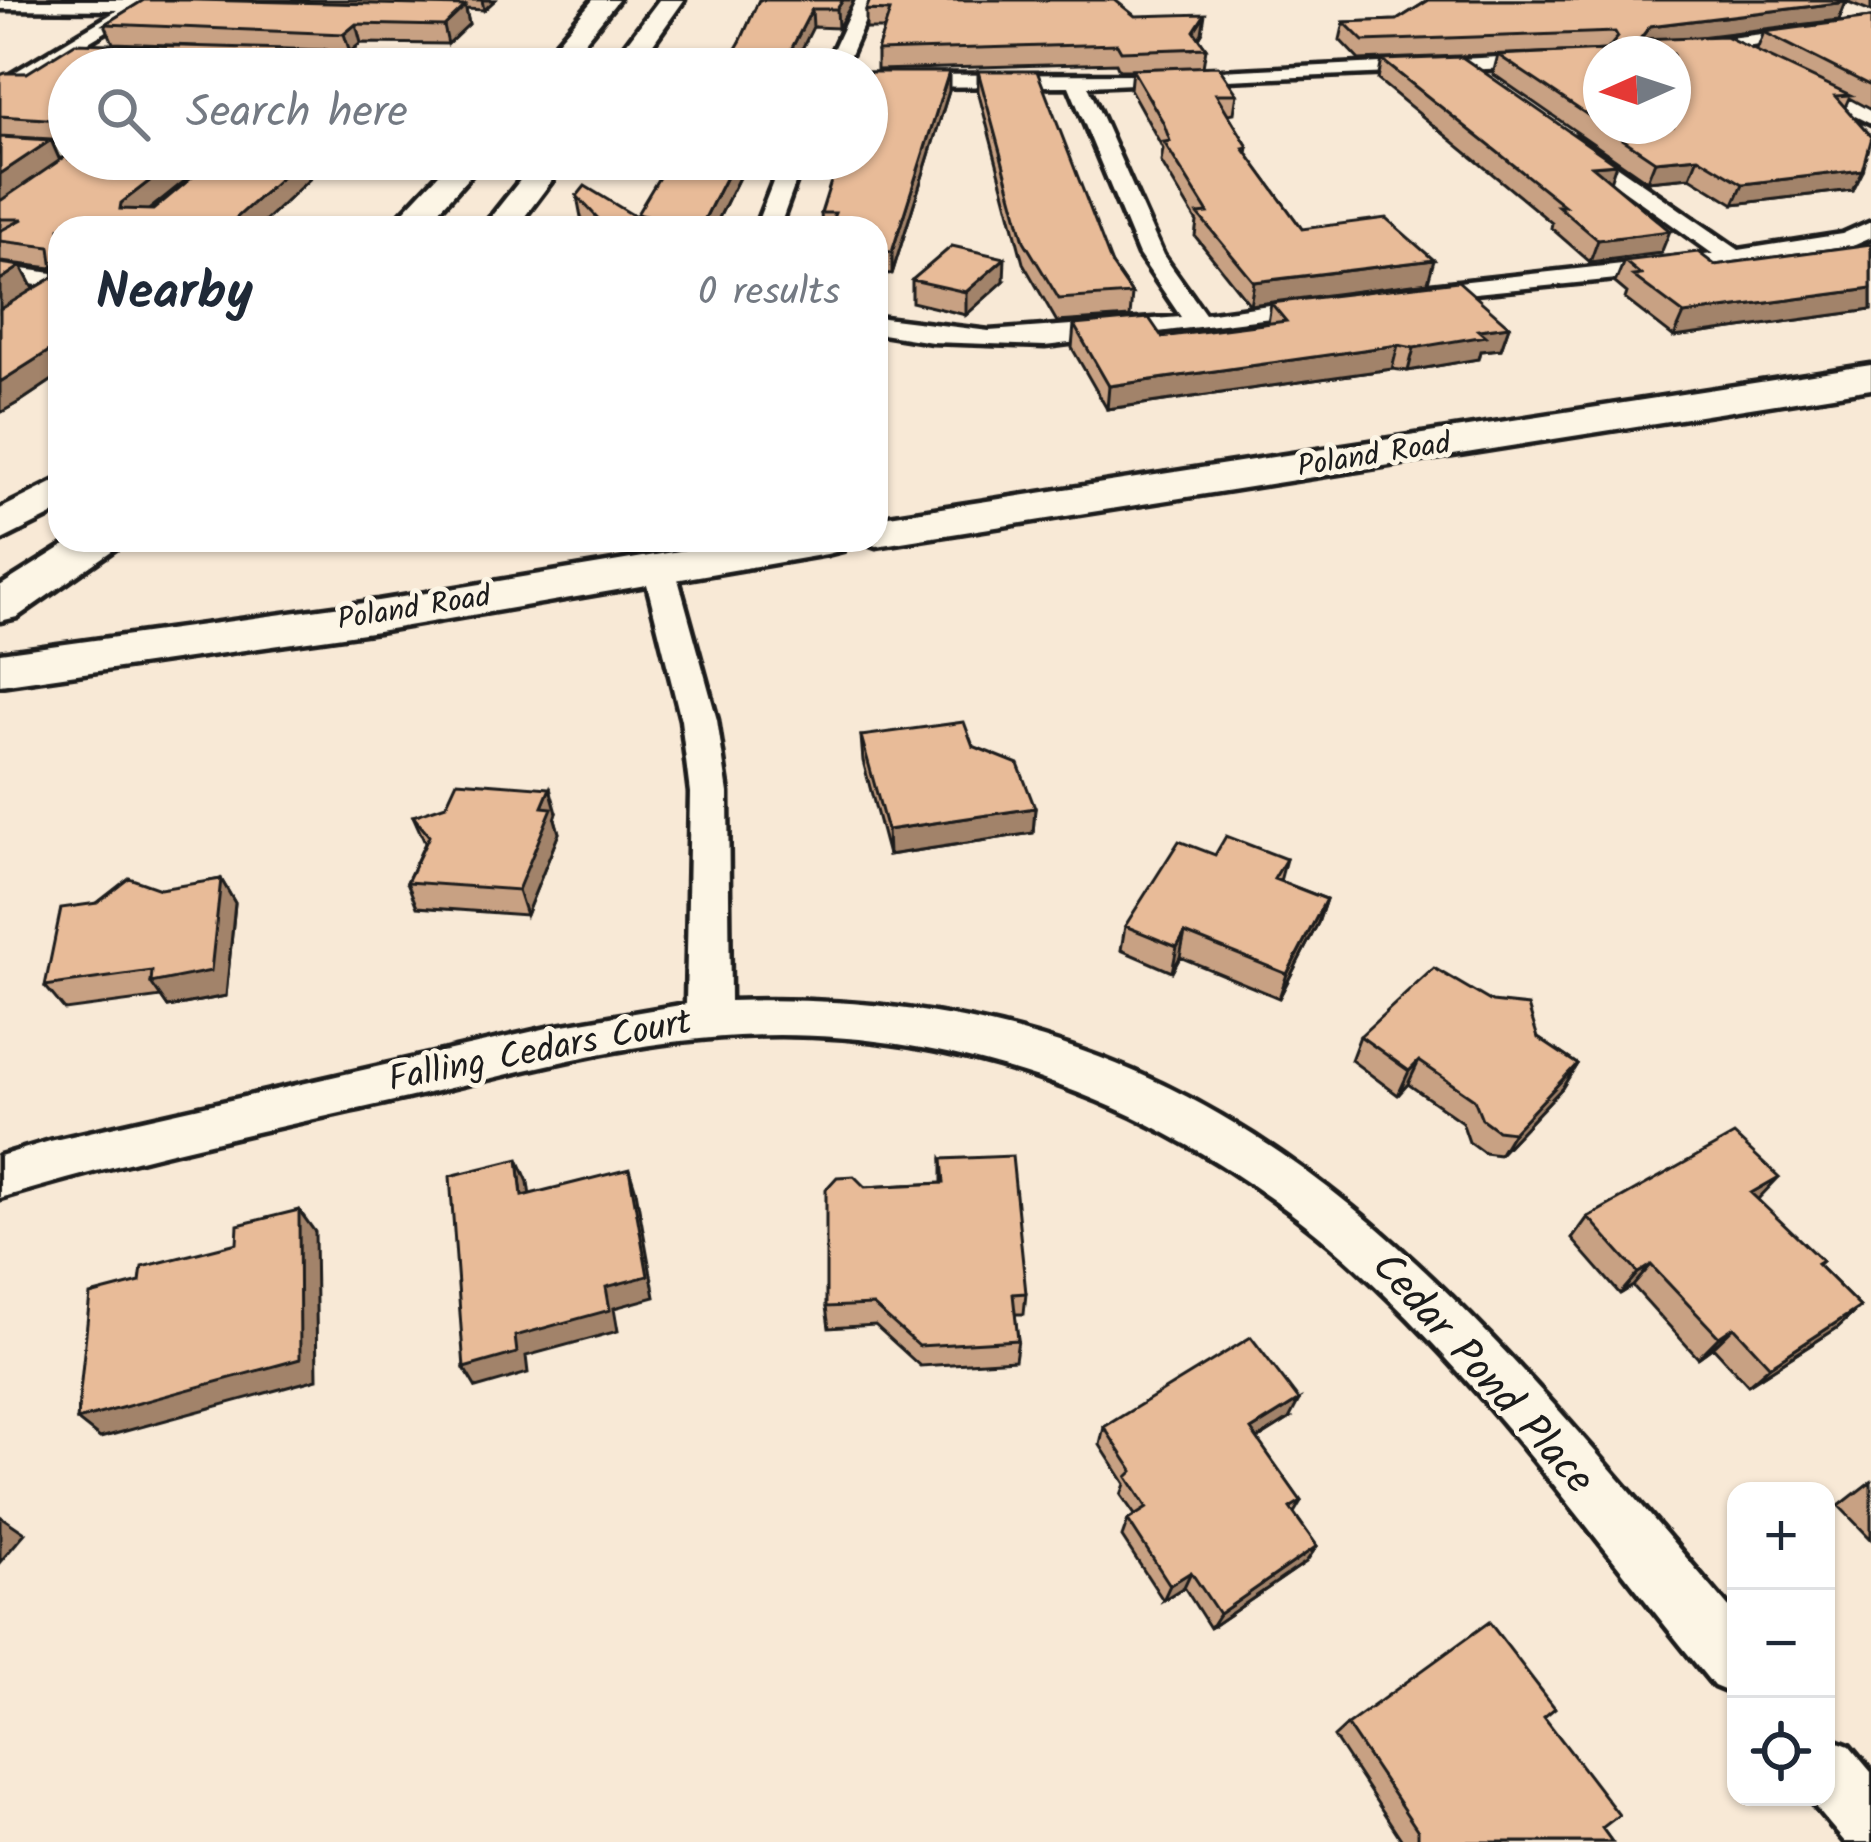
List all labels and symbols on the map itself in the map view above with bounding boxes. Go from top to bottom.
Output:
north arrow [1583,36,1691,144]
street label: Poland Road [1294,420,1455,492]
street label: Poland Road [334,573,495,645]
street label: Falling Cedars Court [383,994,698,1109]
street label: Cedar Pond Place [1354,1237,1610,1511]

